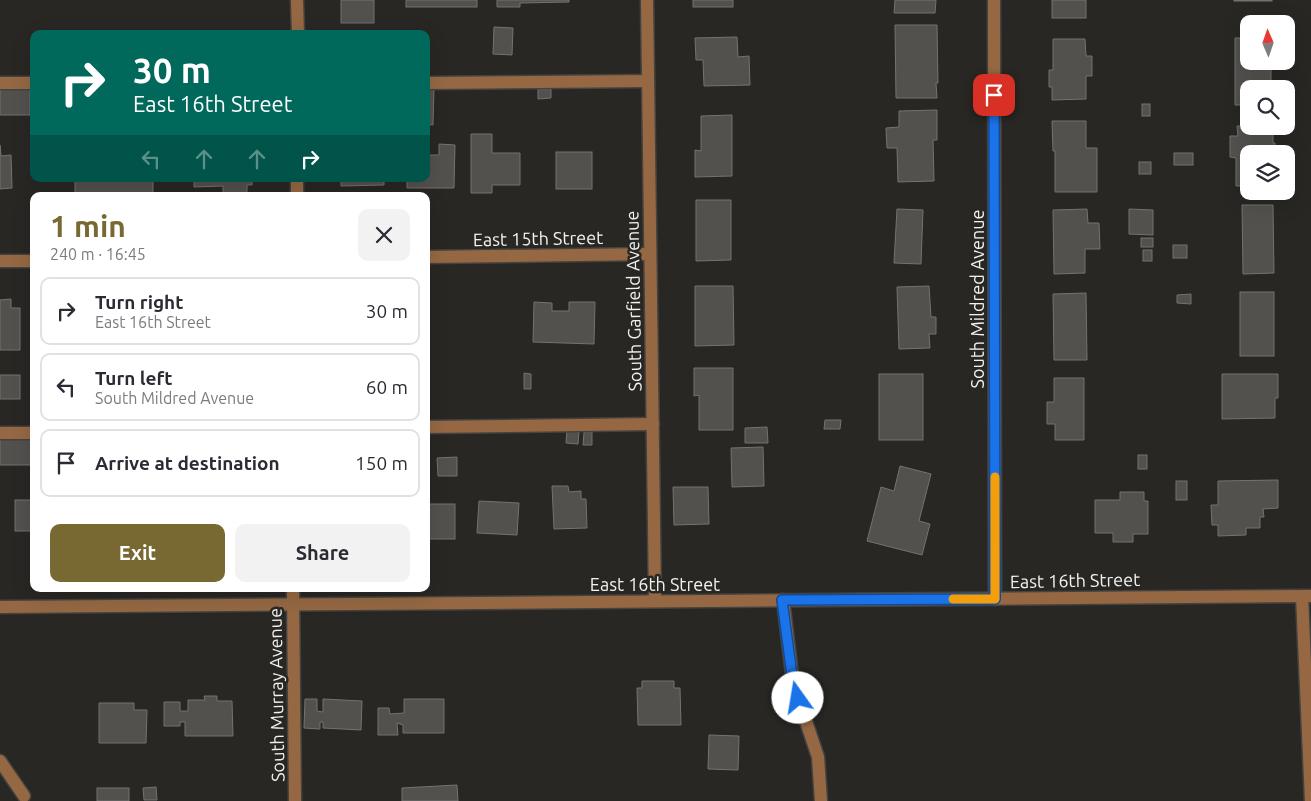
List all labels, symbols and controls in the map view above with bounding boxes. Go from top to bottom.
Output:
north arrow [1240,15,1295,70]
map controls [1240,15,1295,200]
icon: right [50,50,115,115]
text: 30 m [133,50,211,90]
pin [973,74,1015,116]
button: search [1240,80,1295,135]
icon: arrive [980,81,1008,109]
text: East 16th Street [133,91,292,116]
icon: left [137,145,165,173]
icon: ahead [190,145,218,173]
icon: ahead [243,145,271,173]
icon: right [296,145,324,173]
button: layers [1240,145,1295,200]
text: 1 min [50,209,126,243]
button: close [358,209,410,261]
street label: South Mildred Avenue [967,209,987,389]
street label: South Garfield Avenue [621,210,645,392]
street label: East 15th Street [473,227,603,249]
text: 240 m · 16:45 [50,245,146,263]
text: Turn right [95,291,183,313]
icon: right [52,297,80,325]
text: 30 m [366,300,408,322]
text: East 16th Street [95,313,211,331]
text: Turn left [95,367,173,389]
icon: left [52,373,80,401]
text: 60 m [366,376,408,398]
text: South Mildred Avenue [95,389,254,407]
icon: arrive [52,449,80,477]
text: Arrive at destination [95,452,280,474]
text: 150 m [355,452,408,474]
button: Exit [50,524,225,582]
button: Share [235,524,410,582]
street label: East 16th Street [1010,569,1140,591]
street label: East 16th Street [590,574,720,594]
street label: South Murray Avenue [264,608,288,782]
position arrow [771,671,823,723]

